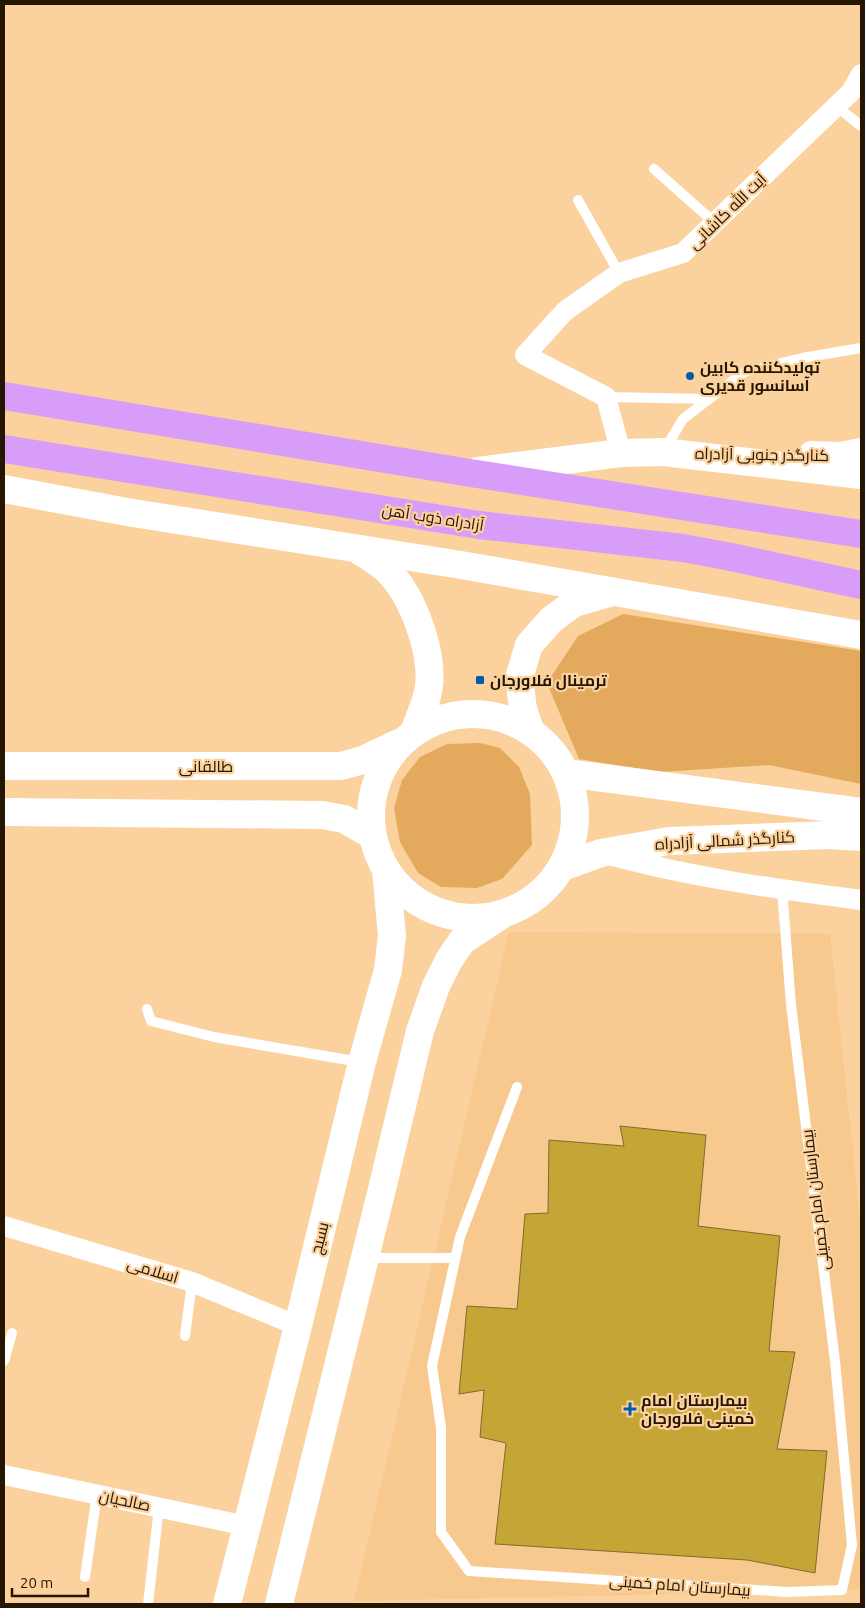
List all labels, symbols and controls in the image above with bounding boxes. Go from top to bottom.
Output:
street label: آیت الله کاشانی [684,168,772,254]
place label: تولیدکننده کابین آسانسور قدیری [700,358,821,395]
marker: تولیدکننده کابین آسانسور قدیری [684,370,696,382]
street label: کنارگذر جنوبی آزادراه [695,444,829,466]
street label: آزادراه ذوب آهن [380,500,486,536]
place label: ترمینال فلاورجان [490,671,608,690]
marker: ترمینال فلاورجان [474,674,486,686]
street label: طالقانی [179,757,233,777]
street label: کنارگذر شمالی آزادراه [655,827,796,855]
street label: بیمارستان امام خمینی [797,1128,836,1272]
street label: بسیج [306,1220,335,1257]
street label: اسلامی [125,1254,181,1288]
place label: بیمارستان امام خمینی فلاورجان [641,1391,754,1428]
marker: بیمارستان امام خمینی فلاورجان [623,1402,637,1416]
street label: صالحیان [97,1486,152,1516]
scale bar [12,1566,89,1598]
street label: بیمارستان امام خمینی [608,1571,751,1602]
text: 20 m [20,1574,53,1591]

